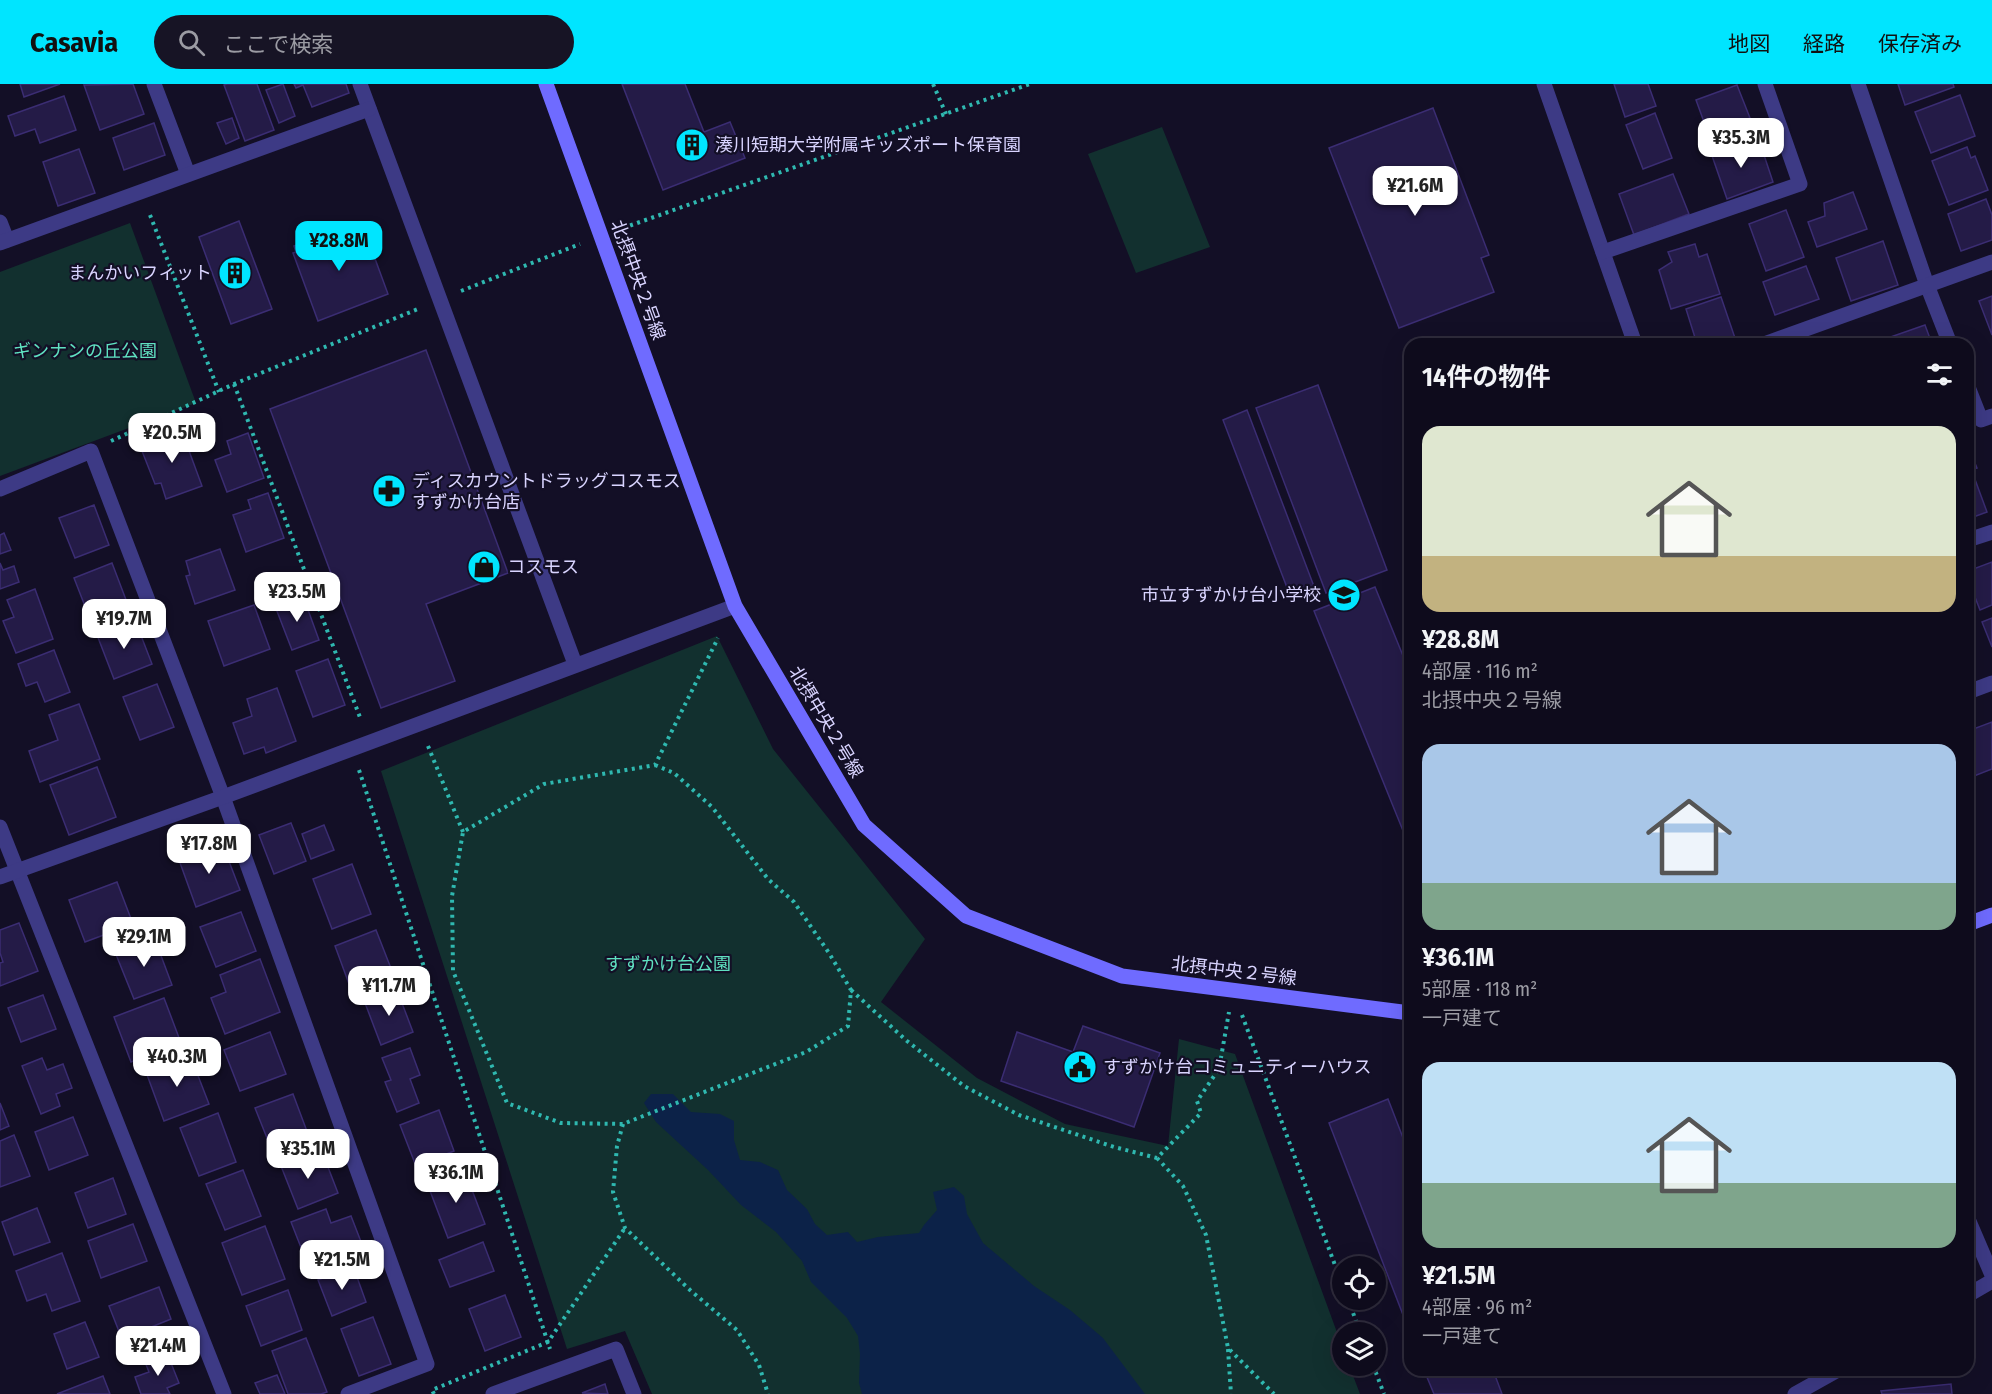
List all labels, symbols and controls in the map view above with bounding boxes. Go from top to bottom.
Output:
search box [154,15,574,69]
text: Casavia [30,26,118,59]
icon: search [175,26,208,59]
text: ここで検索 [223,31,333,58]
text: 地図 [1728,31,1770,57]
text: 経路 [1803,31,1845,57]
text: 保存済み [1878,31,1962,57]
pin: ¥35.3M [1692,118,1790,169]
text: ¥35.3M [1712,125,1770,149]
building icon: 湊川短期大学附属キッズポート保育園 [674,127,710,163]
place label: 湊川短期大学附属キッズポート保育園 [715,134,1021,156]
pin: ¥21.6M [1366,166,1464,217]
text: ¥21.6M [1387,173,1443,197]
street label: 北摂中央２号線 [606,217,670,343]
pin: ¥28.8M [290,221,388,272]
text: ¥28.8M [309,228,369,252]
building icon: まんかいフィット [217,255,253,291]
place label: まんかいフィット [68,262,212,284]
park label: ギンナンの丘公園 [13,340,157,362]
icon: filters [1923,358,1956,391]
text: 14件の物件 [1422,362,1550,393]
pin: ¥20.5M [123,413,221,464]
text: ¥20.5M [142,420,202,444]
icon: home [1635,465,1743,573]
place label: ディスカウントドラッグコスモス すずかけ台店 [412,470,681,513]
pharmacy icon: ディスカウントドラッグコスモス すずかけ台店 [371,473,407,509]
shop icon: コスモス [466,549,502,585]
place label: コスモス [507,556,579,578]
pin: ¥23.5M [248,572,346,623]
school or university icon: 市立すずかけ台小学校 [1326,577,1362,613]
text: ¥23.5M [268,579,326,603]
place label: 市立すずかけ台小学校 [1141,584,1321,606]
pin: ¥19.7M [75,599,173,650]
text: ¥19.7M [96,606,152,630]
text: ¥28.8M [1422,624,1499,655]
text: 4部屋 · 116 m² [1422,659,1538,683]
street label: 北摂中央２号線 [784,662,868,782]
text: 北摂中央２号線 [1422,688,1562,712]
icon: home [1635,783,1743,891]
pin: ¥17.8M [160,824,258,875]
text: ¥17.8M [181,831,237,855]
pin: ¥29.1M [95,917,193,968]
text: ¥29.1M [117,924,171,948]
text: ¥36.1M [1422,942,1494,973]
street label: 北摂中央２号線 [1170,952,1298,990]
park label: すずかけ台公園 [605,953,731,975]
pin: ¥11.7M [340,966,438,1017]
text: ¥11.7M [362,973,416,997]
text: 5部屋 · 118 m² [1422,977,1537,1001]
text: 一戸建て [1422,1006,1502,1030]
pin: ¥40.3M [128,1037,226,1088]
text: ¥40.3M [147,1044,207,1068]
public building icon: すずかけ台コミュニティーハウス [1062,1049,1098,1085]
place label: すずかけ台コミュニティーハウス [1103,1056,1372,1078]
icon: home [1635,1101,1743,1209]
pin: ¥35.1M [259,1129,357,1180]
text: ¥35.1M [281,1136,335,1160]
pin: ¥36.1M [407,1153,505,1204]
text: ¥36.1M [428,1160,484,1184]
pin: ¥21.5M [293,1240,391,1291]
text: ¥21.5M [314,1247,370,1271]
map controls [1332,1256,1386,1376]
button: locate [1332,1256,1386,1310]
text: ¥21.5M [1422,1260,1495,1291]
text: 4部屋 · 96 m² [1422,1295,1532,1319]
button: layers [1332,1322,1386,1376]
text: 一戸建て [1422,1324,1502,1348]
pin: ¥21.4M [109,1326,207,1377]
text: ¥21.4M [130,1333,186,1357]

